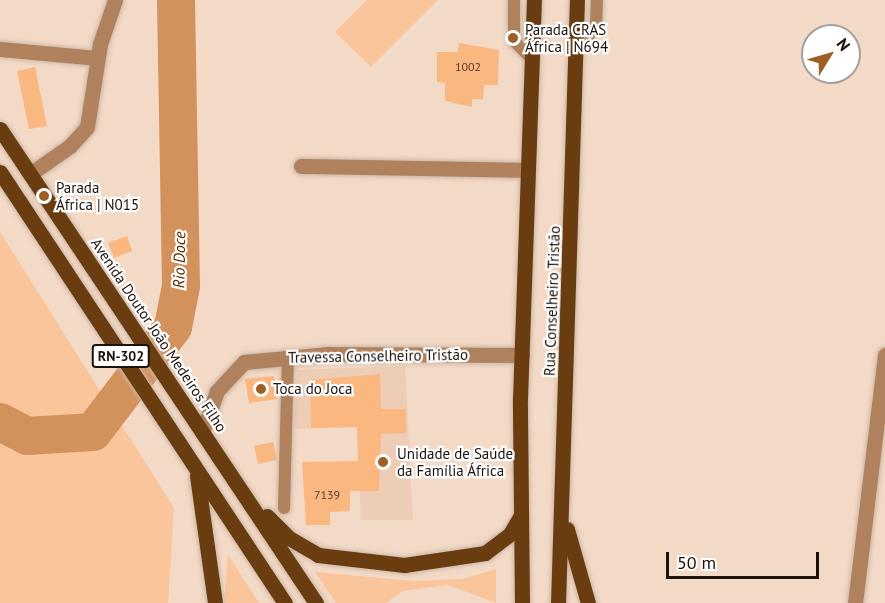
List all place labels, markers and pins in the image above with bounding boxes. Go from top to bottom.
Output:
place label: Parada CRAS África | N694 [525,20,608,55]
marker: Parada CRAS África | N694 [506,31,520,45]
place label: Parada África | N015 [56,178,139,213]
marker: Parada África | N015 [37,189,51,203]
place label: Toca do Joca [273,380,352,398]
marker: Toca do Joca [254,382,268,396]
place label: Unidade de Saúde da Família África [397,444,513,479]
marker: Unidade de Saúde da Família África [374,453,392,471]

